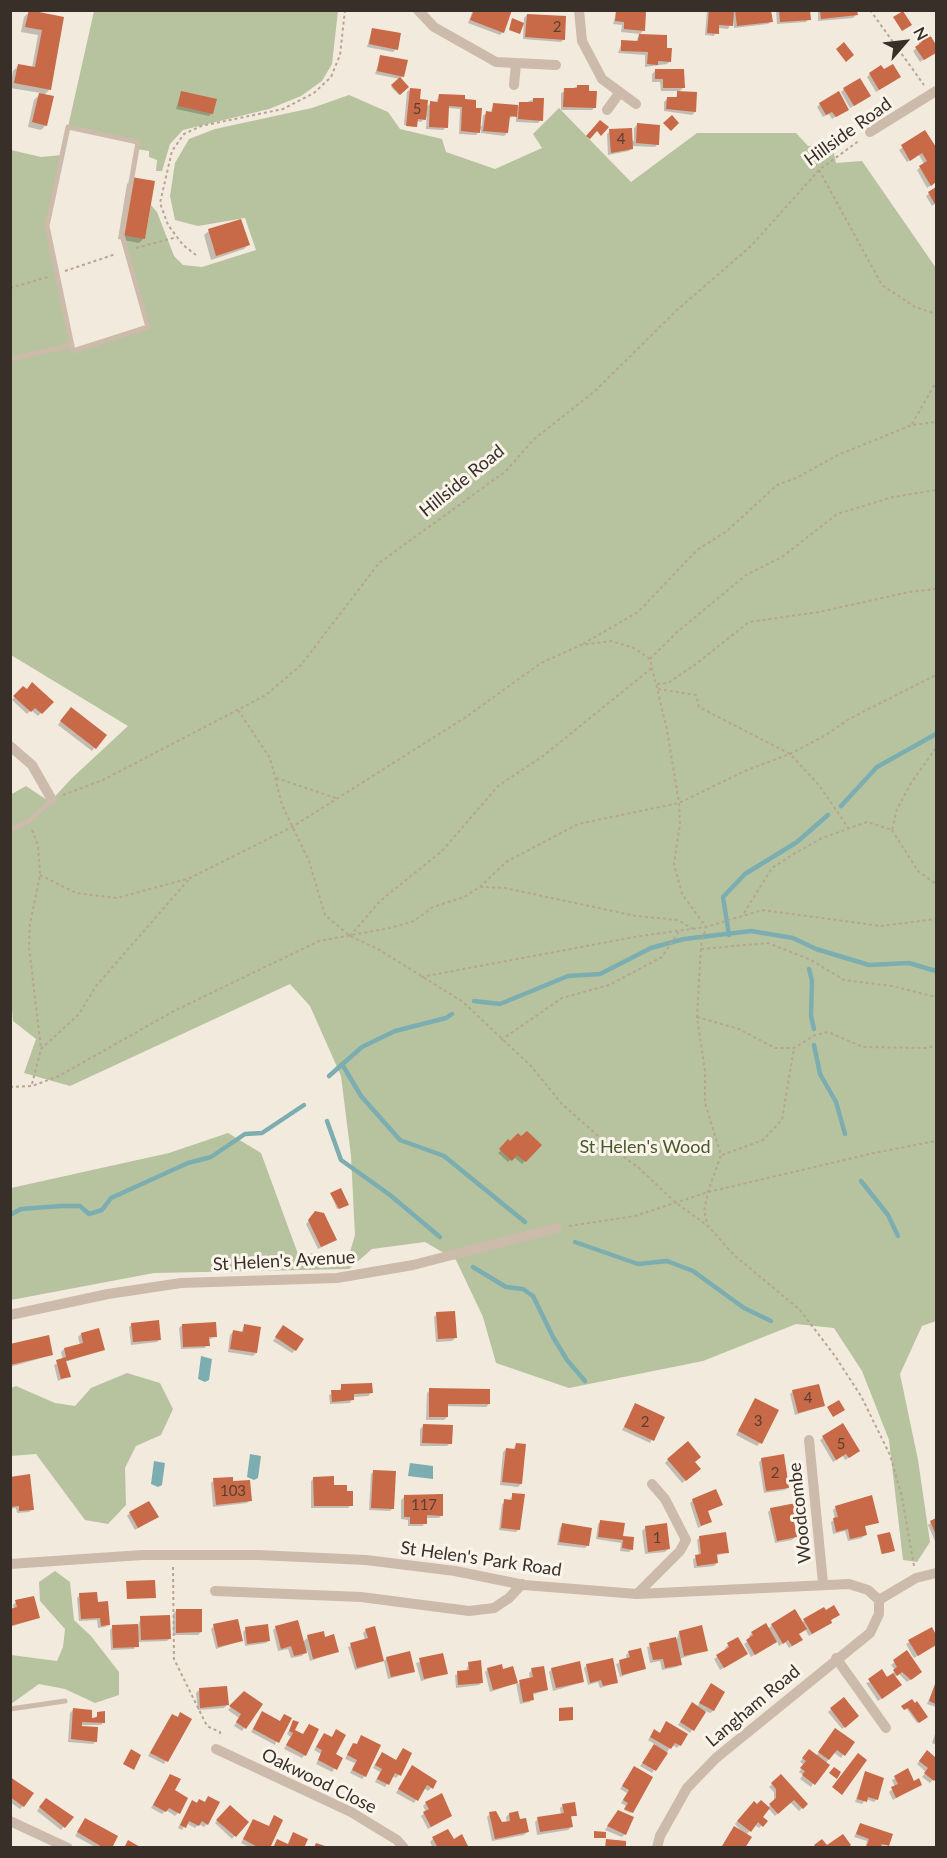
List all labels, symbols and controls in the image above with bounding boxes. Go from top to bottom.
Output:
north arrow [875,12,935,72]
house number: 2 [553,18,561,36]
text: N [910,23,933,43]
street label: Hillside Road [800,93,896,171]
house number: 5 [413,100,421,118]
house number: 4 [617,130,625,148]
street label: Hillside Road [415,440,509,522]
park label: St Helen's Wood [579,1136,711,1158]
street label: St Helen's Avenue [212,1246,356,1276]
house number: 4 [804,1389,812,1407]
house number: 3 [754,1412,762,1430]
house number: 2 [641,1413,649,1431]
house number: 5 [837,1435,845,1453]
street label: Woodcombe [784,1462,816,1564]
house number: 2 [771,1464,779,1482]
house number: 103 [220,1482,246,1500]
house number: 117 [411,1496,437,1514]
house number: 1 [653,1529,661,1547]
street label: St Helen's Park Road [399,1537,563,1581]
street label: Langham Road [702,1660,804,1752]
street label: Oakwood Close [258,1744,380,1818]

